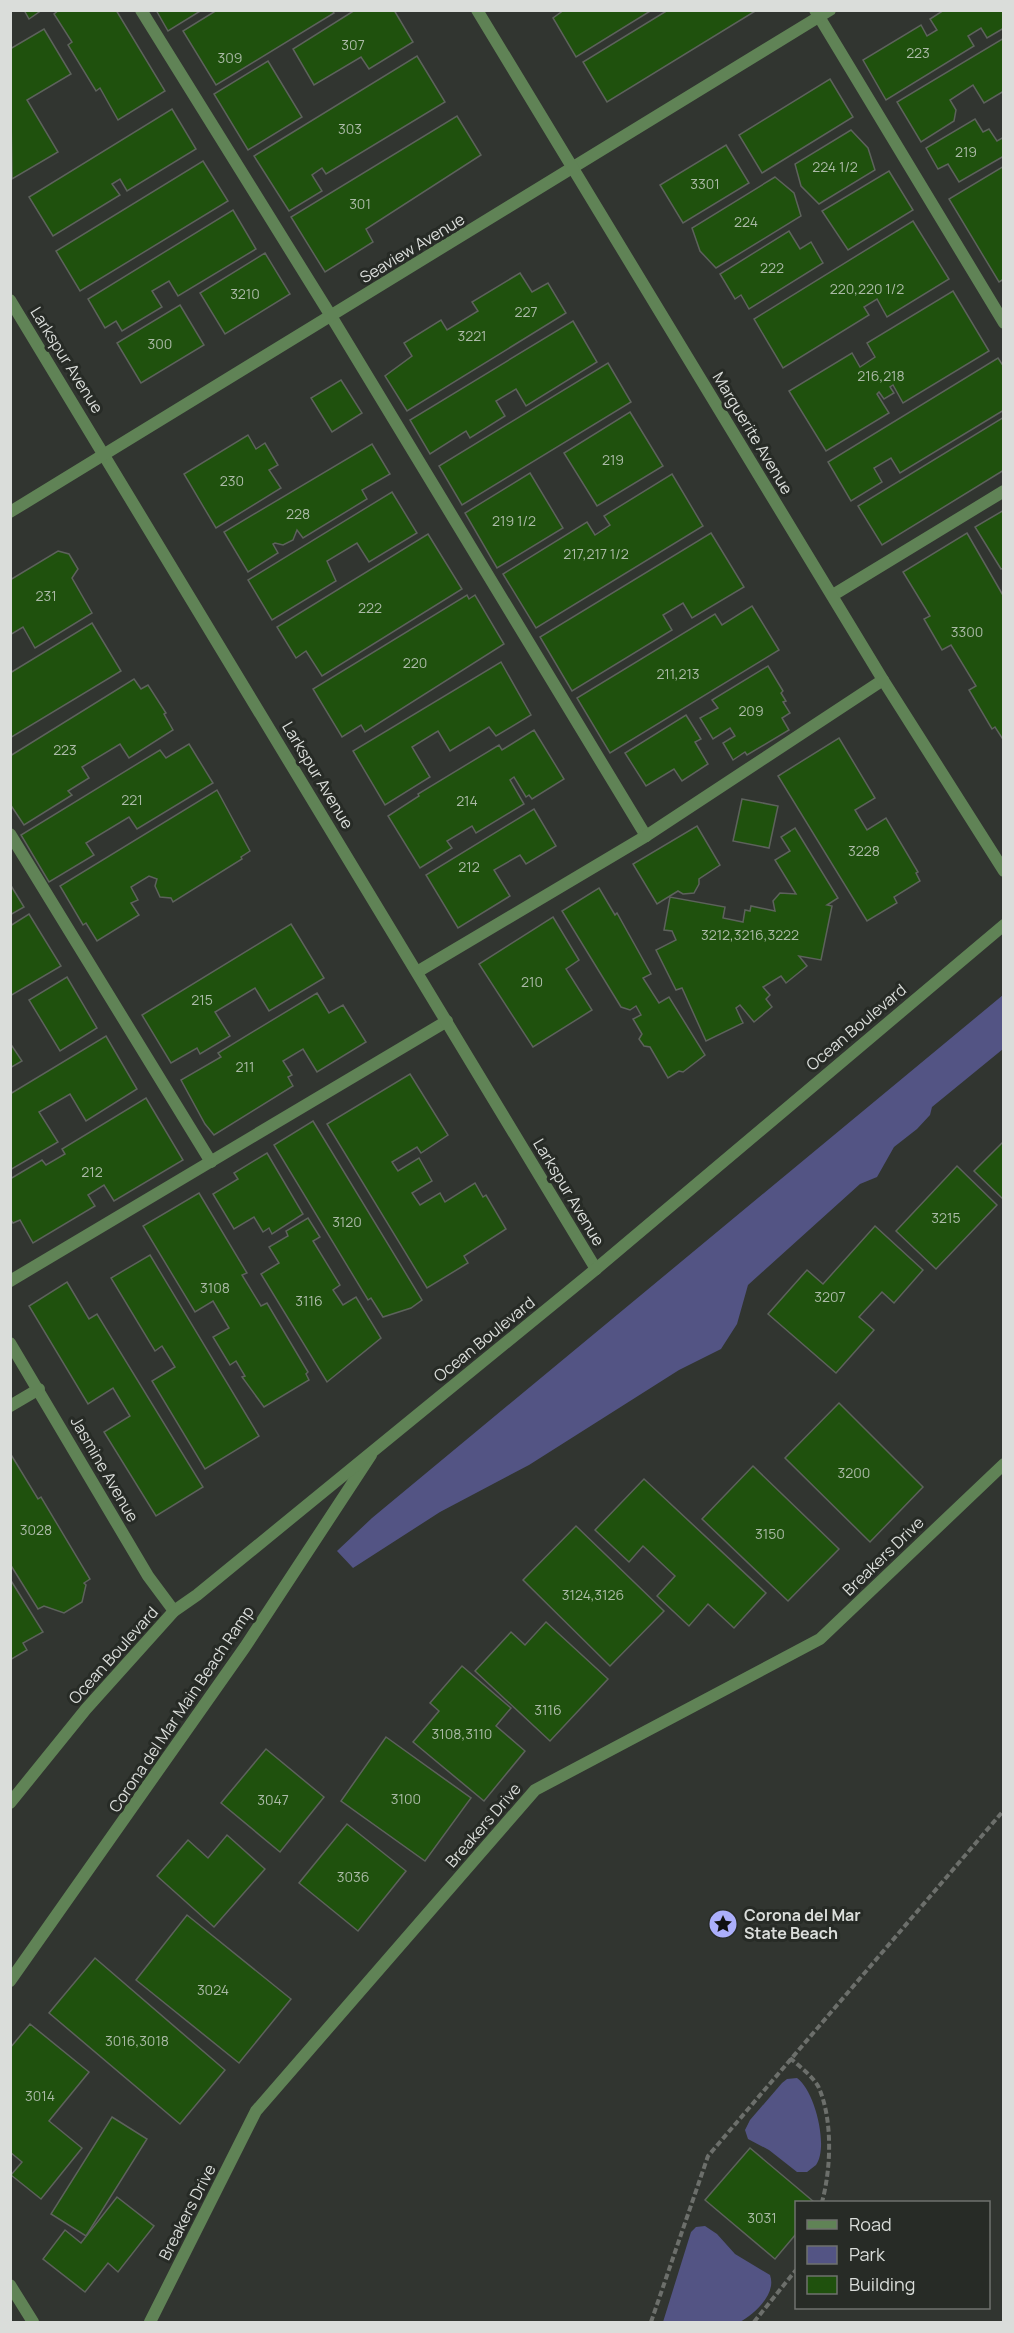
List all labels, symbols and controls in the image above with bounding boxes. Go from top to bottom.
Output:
house number: 307 [341,35,365,54]
house number: 223 [906,43,930,62]
house number: 309 [218,48,242,67]
house number: 303 [338,119,362,138]
house number: 219 [955,142,977,161]
house number: 224 1/2 [812,157,858,176]
house number: 3301 [690,174,720,193]
house number: 301 [349,194,371,213]
street label: Seaview Avenue [355,208,469,288]
house number: 224 [734,212,758,231]
house number: 222 [760,258,784,277]
house number: 220,220 1/2 [830,279,904,298]
house number: 3210 [230,284,260,303]
house number: 227 [515,302,538,321]
street label: Larkspur Avenue [25,303,109,417]
house number: 3221 [457,326,487,345]
house number: 300 [148,334,172,353]
house number: 216,218 [857,366,905,385]
street label: Marguerite Avenue [708,368,798,498]
house number: 219 [602,450,624,469]
house number: 230 [220,471,244,490]
house number: 228 [286,504,310,523]
house number: 219 1/2 [492,511,536,530]
house number: 217,217 1/2 [563,544,629,563]
house number: 231 [35,586,57,605]
house number: 222 [358,598,382,617]
house number: 3300 [951,622,983,641]
house number: 220 [403,653,427,672]
house number: 211,213 [656,664,700,683]
house number: 209 [738,701,764,720]
street label: Larkspur Avenue [277,717,359,833]
house number: 223 [53,740,77,759]
house number: 221 [121,790,143,809]
house number: 214 [456,791,478,810]
house number: 3228 [848,841,880,860]
house number: 212 [458,857,480,876]
house number: 3212,3216,3222 [701,925,799,944]
house number: 210 [521,972,543,991]
street label: Ocean Boulevard [801,979,911,1075]
house number: 215 [191,990,213,1009]
house number: 211 [236,1057,254,1076]
street label: Larkspur Avenue [528,1134,610,1250]
house number: 212 [81,1162,103,1181]
house number: 3215 [931,1208,961,1227]
house number: 3120 [332,1212,362,1231]
house number: 3108 [200,1278,230,1297]
house number: 3207 [814,1287,846,1306]
house number: 3116 [295,1291,323,1310]
street label: Ocean Boulevard [429,1291,539,1387]
street label: Jasmine Avenue [66,1412,144,1526]
house number: 3200 [838,1463,870,1482]
street label: Breakers Drive [838,1512,928,1600]
house number: 3028 [20,1520,52,1539]
house number: 3150 [755,1524,785,1543]
house number: 3124,3126 [562,1585,624,1604]
street label: Corona del Mar Main Beach Ramp [103,1601,259,1817]
street label: Ocean Boulevard [63,1602,163,1708]
house number: 3116 [534,1700,562,1719]
house number: 3108,3110 [432,1724,492,1743]
street label: Breakers Drive [440,1778,526,1872]
house number: 3100 [391,1789,421,1808]
house number: 3047 [257,1790,289,1809]
house number: 3036 [337,1867,369,1886]
place label: Corona del Mar State Beach [744,1904,861,1944]
place icon: Corona del Mar State Beach [707,1908,739,1940]
house number: 3024 [197,1980,229,1999]
house number: 3016,3018 [105,2031,169,2050]
house number: 3014 [25,2086,55,2105]
street label: Breakers Drive [153,2160,221,2264]
legend [795,2201,990,2309]
house number: 3031 [747,2208,777,2227]
text: Road [849,2212,892,2236]
text: Park [849,2242,886,2266]
text: Building [849,2272,915,2296]

